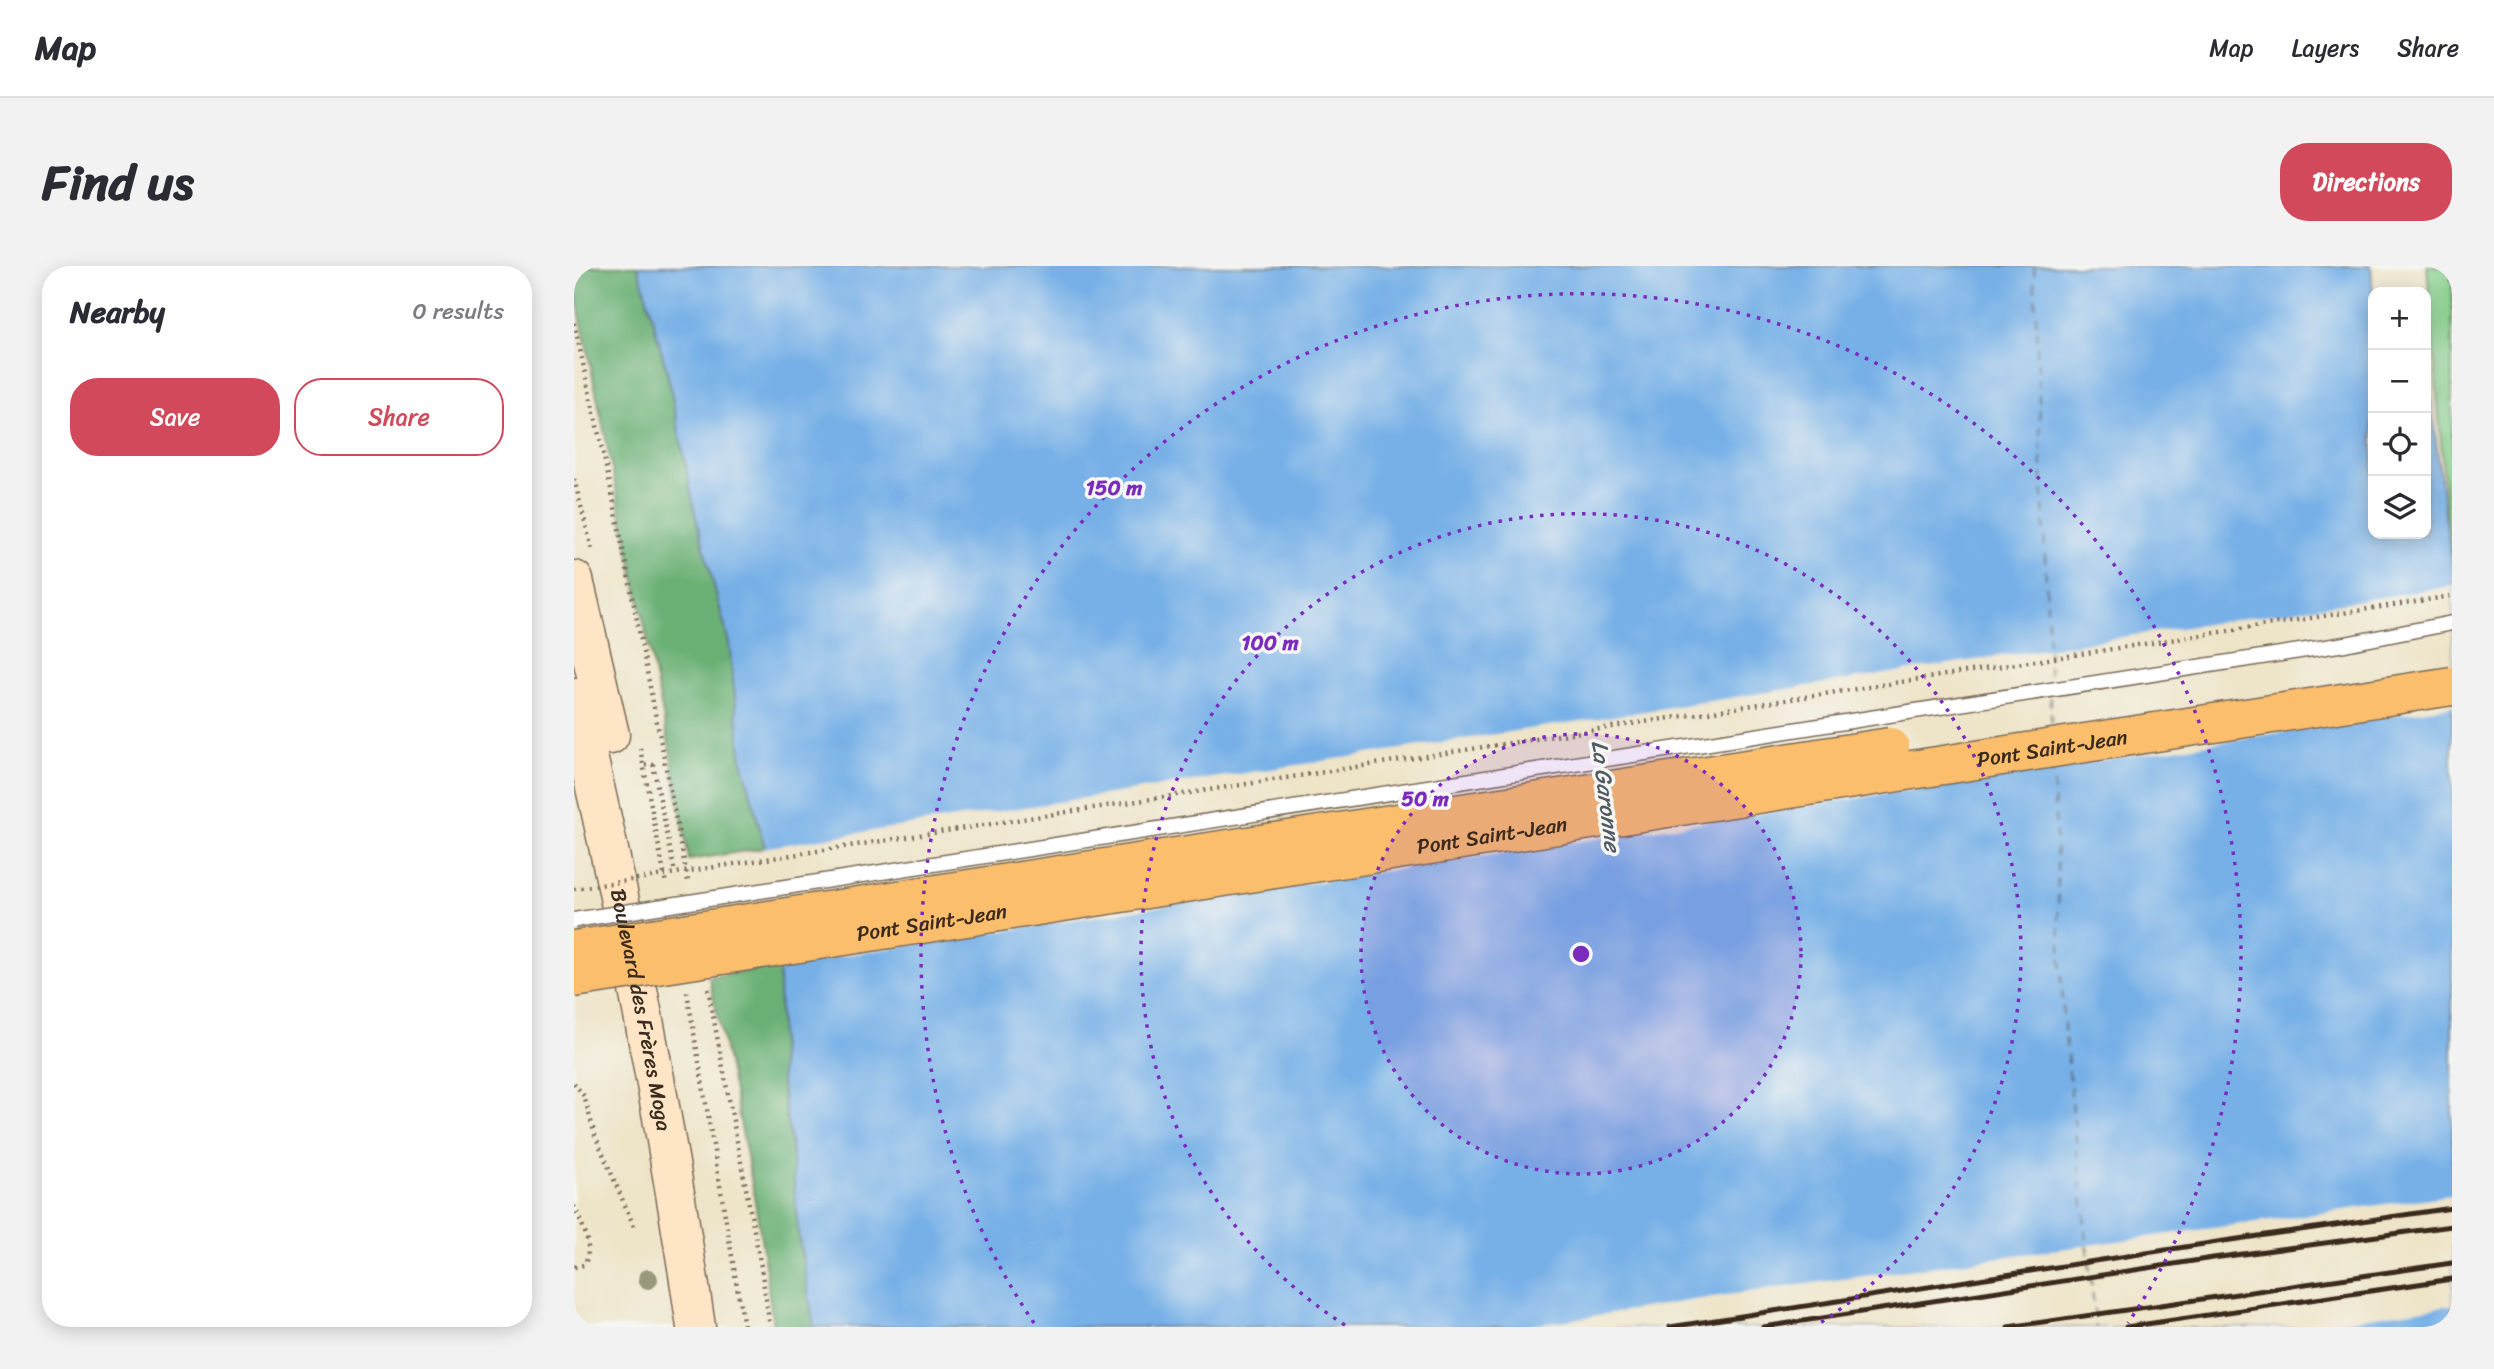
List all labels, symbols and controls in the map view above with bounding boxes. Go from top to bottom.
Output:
text: Map [35,19,96,77]
text: Map [2209,27,2254,69]
text: Layers [2292,27,2359,69]
text: Share [2397,27,2459,69]
text: Find us [42,139,194,226]
button: Directions [2280,143,2452,221]
text: Nearby [70,285,165,339]
map controls [2368,287,2431,539]
button: + [2368,287,2431,350]
text: 0 results [412,291,504,332]
button: − [2368,350,2431,413]
button: Save [70,378,280,456]
button: Share [294,378,504,456]
button: locate [2368,413,2431,476]
text: 150 m [1086,469,1143,507]
button: layers [2368,476,2431,539]
text: 100 m [1241,624,1299,662]
street label: Pont Saint-Jean [1974,718,2130,779]
water label: La Garonne [1579,738,1633,856]
text: 50 m [1401,780,1450,818]
street label: Pont Saint-Jean [1414,805,1570,866]
street label: Boulevard des Frères Moga [599,885,683,1134]
street label: Pont Saint-Jean [854,892,1010,953]
centre of rings [1569,942,1593,966]

